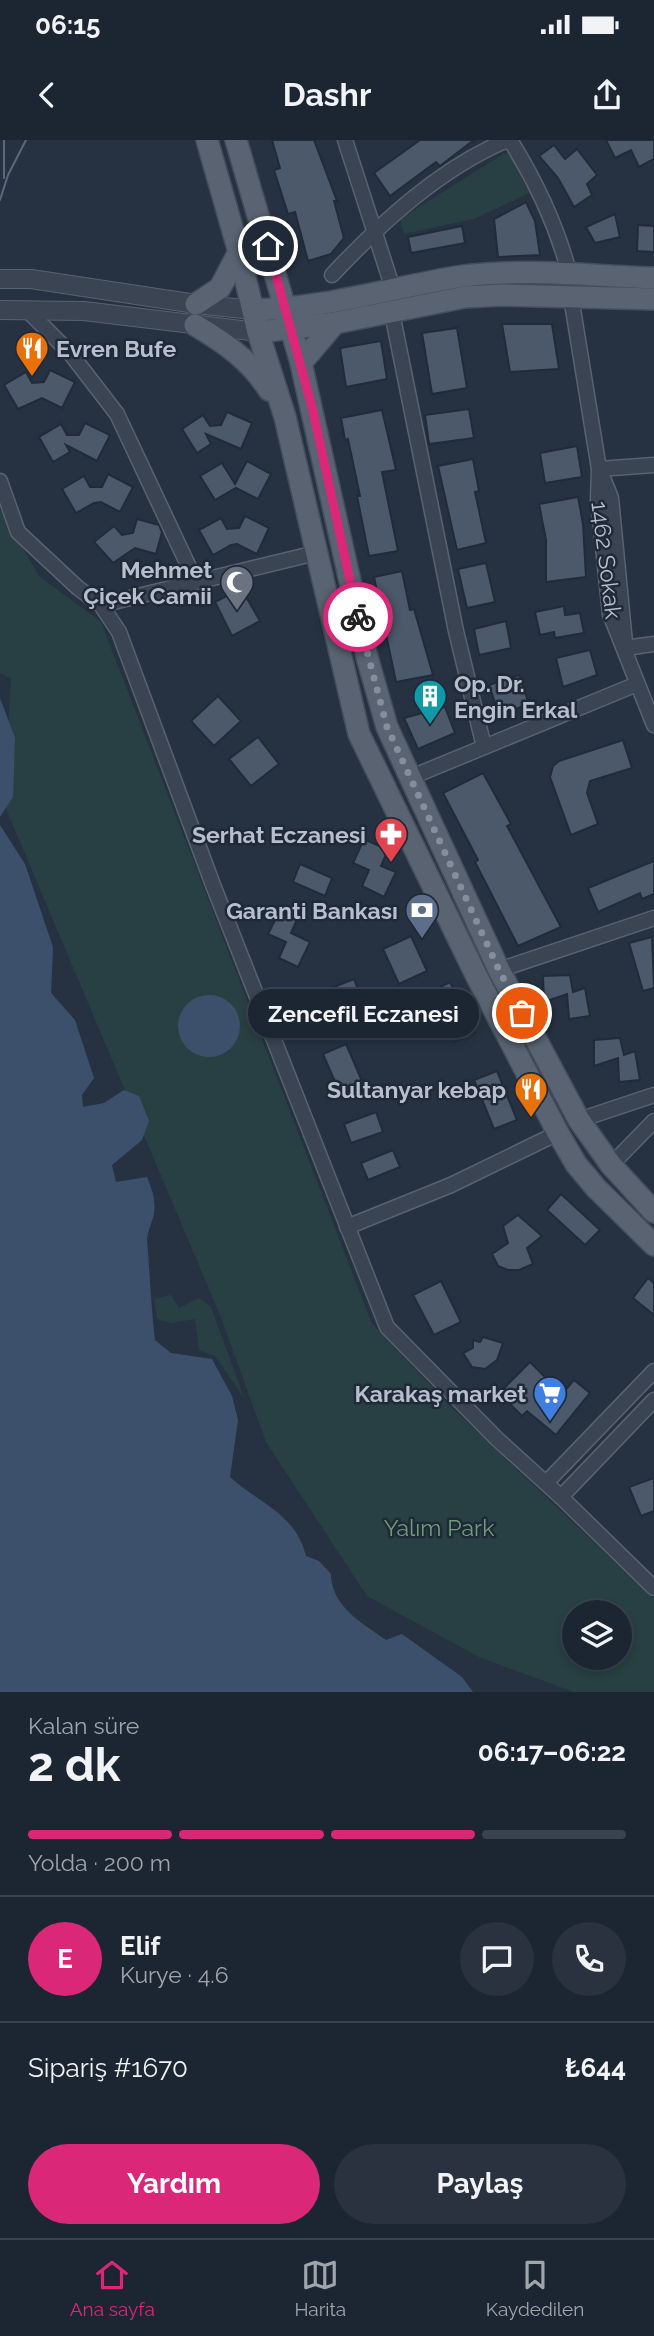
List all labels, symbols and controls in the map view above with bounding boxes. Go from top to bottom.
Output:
text: 06:15 [35,10,100,40]
icon: back [28,76,66,114]
text: Dashr [283,76,371,113]
icon: share [588,76,626,114]
pin [238,216,298,276]
icon: home [249,227,287,265]
restaurant icon: Evren Bufe [13,329,51,378]
place label: Evren Bufe [56,335,176,362]
street label: 1462 Sokak [586,499,628,621]
place label: Mehmet Çiçek Camii [83,556,212,609]
mosque icon: Mehmet Çiçek Camii [218,563,256,612]
courier [323,582,393,652]
icon: bike [339,598,377,636]
place label: Op. Dr. Engin Erkal [454,670,578,723]
building icon: Op. Dr. Engin Erkal [411,677,449,726]
pharmacy icon: Serhat Eczanesi [372,815,410,864]
place label: Serhat Eczanesi [192,821,366,848]
bank icon: Garanti Bankası [403,891,441,940]
place label: Garanti Bankası [226,897,398,924]
pin [492,983,552,1043]
callout: Zencefil Eczanesi [249,988,480,1038]
icon: bag [503,994,541,1032]
text: Zencefil Eczanesi [268,1000,459,1027]
restaurant icon: Sultanyar kebap [512,1070,550,1119]
place label: Sultanyar kebap [327,1076,506,1103]
supermarket icon: Karakaş market [531,1374,569,1423]
place label: Karakaş market [354,1380,526,1407]
park label: Yalım Park [384,1514,494,1541]
map controls [562,1600,632,1670]
button: layers [562,1600,632,1670]
text: Kalan süre [28,1712,139,1739]
text: 06:17–06:22 [478,1737,626,1767]
text: 2 dk [28,1738,120,1792]
text: Yolda · 200 m [28,1849,171,1876]
button: chat [460,1922,534,1996]
button: phone [552,1922,626,1996]
text: Elif [120,1931,160,1961]
text: E [57,1944,73,1974]
text: Kurye · 4.6 [120,1961,229,1988]
text: Sipariş #1670 [28,2053,188,2083]
text: ₺644 [565,2053,626,2083]
button: Yardım [28,2144,320,2224]
button: Paylaş [334,2144,626,2224]
tab: Ana sayfa [70,2256,155,2320]
tab: Harita [294,2256,346,2320]
tab: Kaydedilen [486,2256,584,2320]

